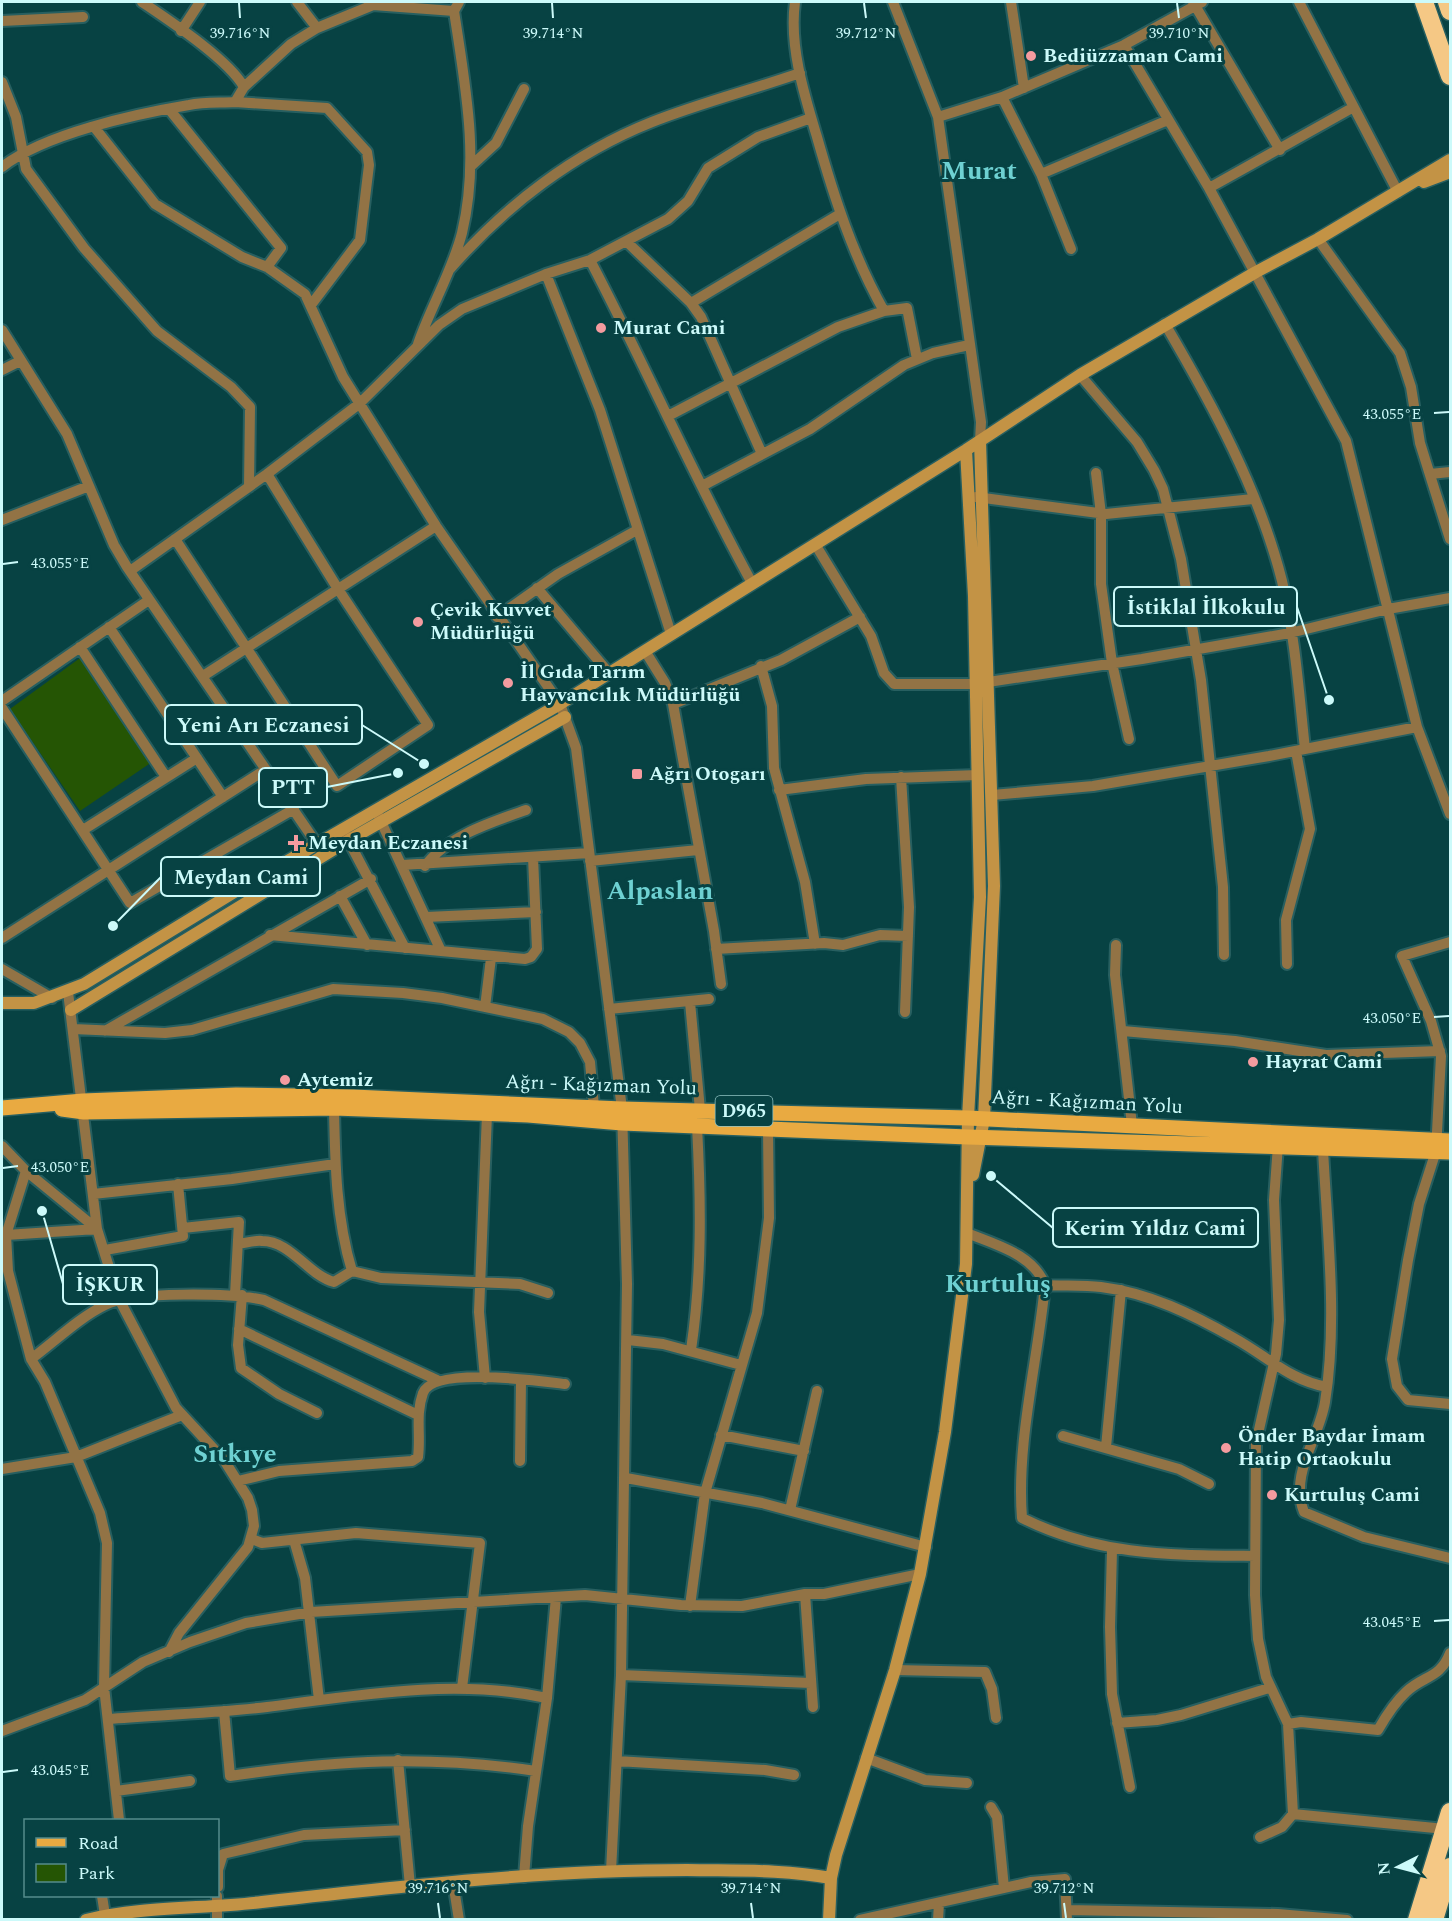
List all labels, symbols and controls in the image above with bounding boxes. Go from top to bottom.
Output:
text: 39.716°N [210,22,270,45]
text: 39.714°N [523,22,583,45]
text: 39.712°N [836,22,896,45]
text: 39.710°N [1149,22,1209,45]
place label: Bediüzzaman Cami [1043,41,1223,71]
marker: Bediüzzaman Cami [1024,49,1038,63]
district label: Murat [941,151,1017,191]
place label: Murat Cami [613,313,725,343]
marker: Murat Cami [594,321,608,335]
text: 43.055°E [1363,403,1421,426]
text: 43.055°E [31,552,89,575]
callout: İstiklal İlkokulu [1114,587,1297,626]
text: İstiklal İlkokulu [1127,592,1286,624]
place label: Çevik Kuvvet Müdürlüğü [430,595,552,648]
marker: Çevik Kuvvet Müdürlüğü [411,615,425,629]
place label: İl Gıda Tarım Hayvancılık Müdürlüğü [520,657,741,710]
marker: İl Gıda Tarım Hayvancılık Müdürlüğü [501,676,515,690]
callout: Yeni Arı Eczanesi [165,705,362,744]
text: Yeni Arı Eczanesi [177,710,349,742]
place label: Ağrı Otogarı [649,759,766,789]
marker: Ağrı Otogarı [630,767,644,781]
callout: PTT [259,768,327,807]
text: PTT [271,772,315,804]
place label: Meydan Eczanesi [308,828,468,858]
marker: Meydan Eczanesi [289,836,303,850]
callout: Meydan Cami [161,857,320,896]
text: Meydan Cami [174,862,308,894]
district label: Alpaslan [607,871,713,911]
text: 43.050°E [1363,1007,1421,1030]
place label: Hayrat Cami [1265,1047,1383,1077]
marker: Hayrat Cami [1246,1055,1260,1069]
place label: Aytemiz [297,1065,374,1095]
street label: Ağrı - Kağızman Yolu [505,1067,697,1103]
marker: Aytemiz [278,1073,292,1087]
street label: Ağrı - Kağızman Yolu [990,1082,1184,1122]
road number: D965 [716,1096,772,1126]
text: 43.050°E [31,1156,89,1179]
callout: Kerim Yıldız Cami [1053,1208,1258,1247]
text: Kerim Yıldız Cami [1064,1213,1246,1245]
district label: Kurtuluş [945,1264,1051,1304]
callout: İŞKUR [63,1265,157,1304]
text: İŞKUR [75,1269,145,1301]
place label: Önder Baydar İmam Hatip Ortaokulu [1238,1421,1426,1474]
district label: Sıtkıye [193,1434,277,1474]
marker: Önder Baydar İmam Hatip Ortaokulu [1219,1441,1233,1455]
place label: Kurtuluş Cami [1284,1480,1420,1510]
marker: Kurtuluş Cami [1265,1488,1279,1502]
text: 43.045°E [1363,1611,1421,1634]
text: 43.045°E [31,1759,89,1782]
legend [24,1819,219,1897]
text: Road [78,1830,119,1857]
north arrow [1368,1837,1428,1897]
text: Park [78,1860,115,1887]
text: N [1371,1861,1397,1876]
text: 39.716°N [408,1877,468,1900]
text: 39.714°N [721,1877,781,1900]
text: 39.712°N [1034,1877,1094,1900]

